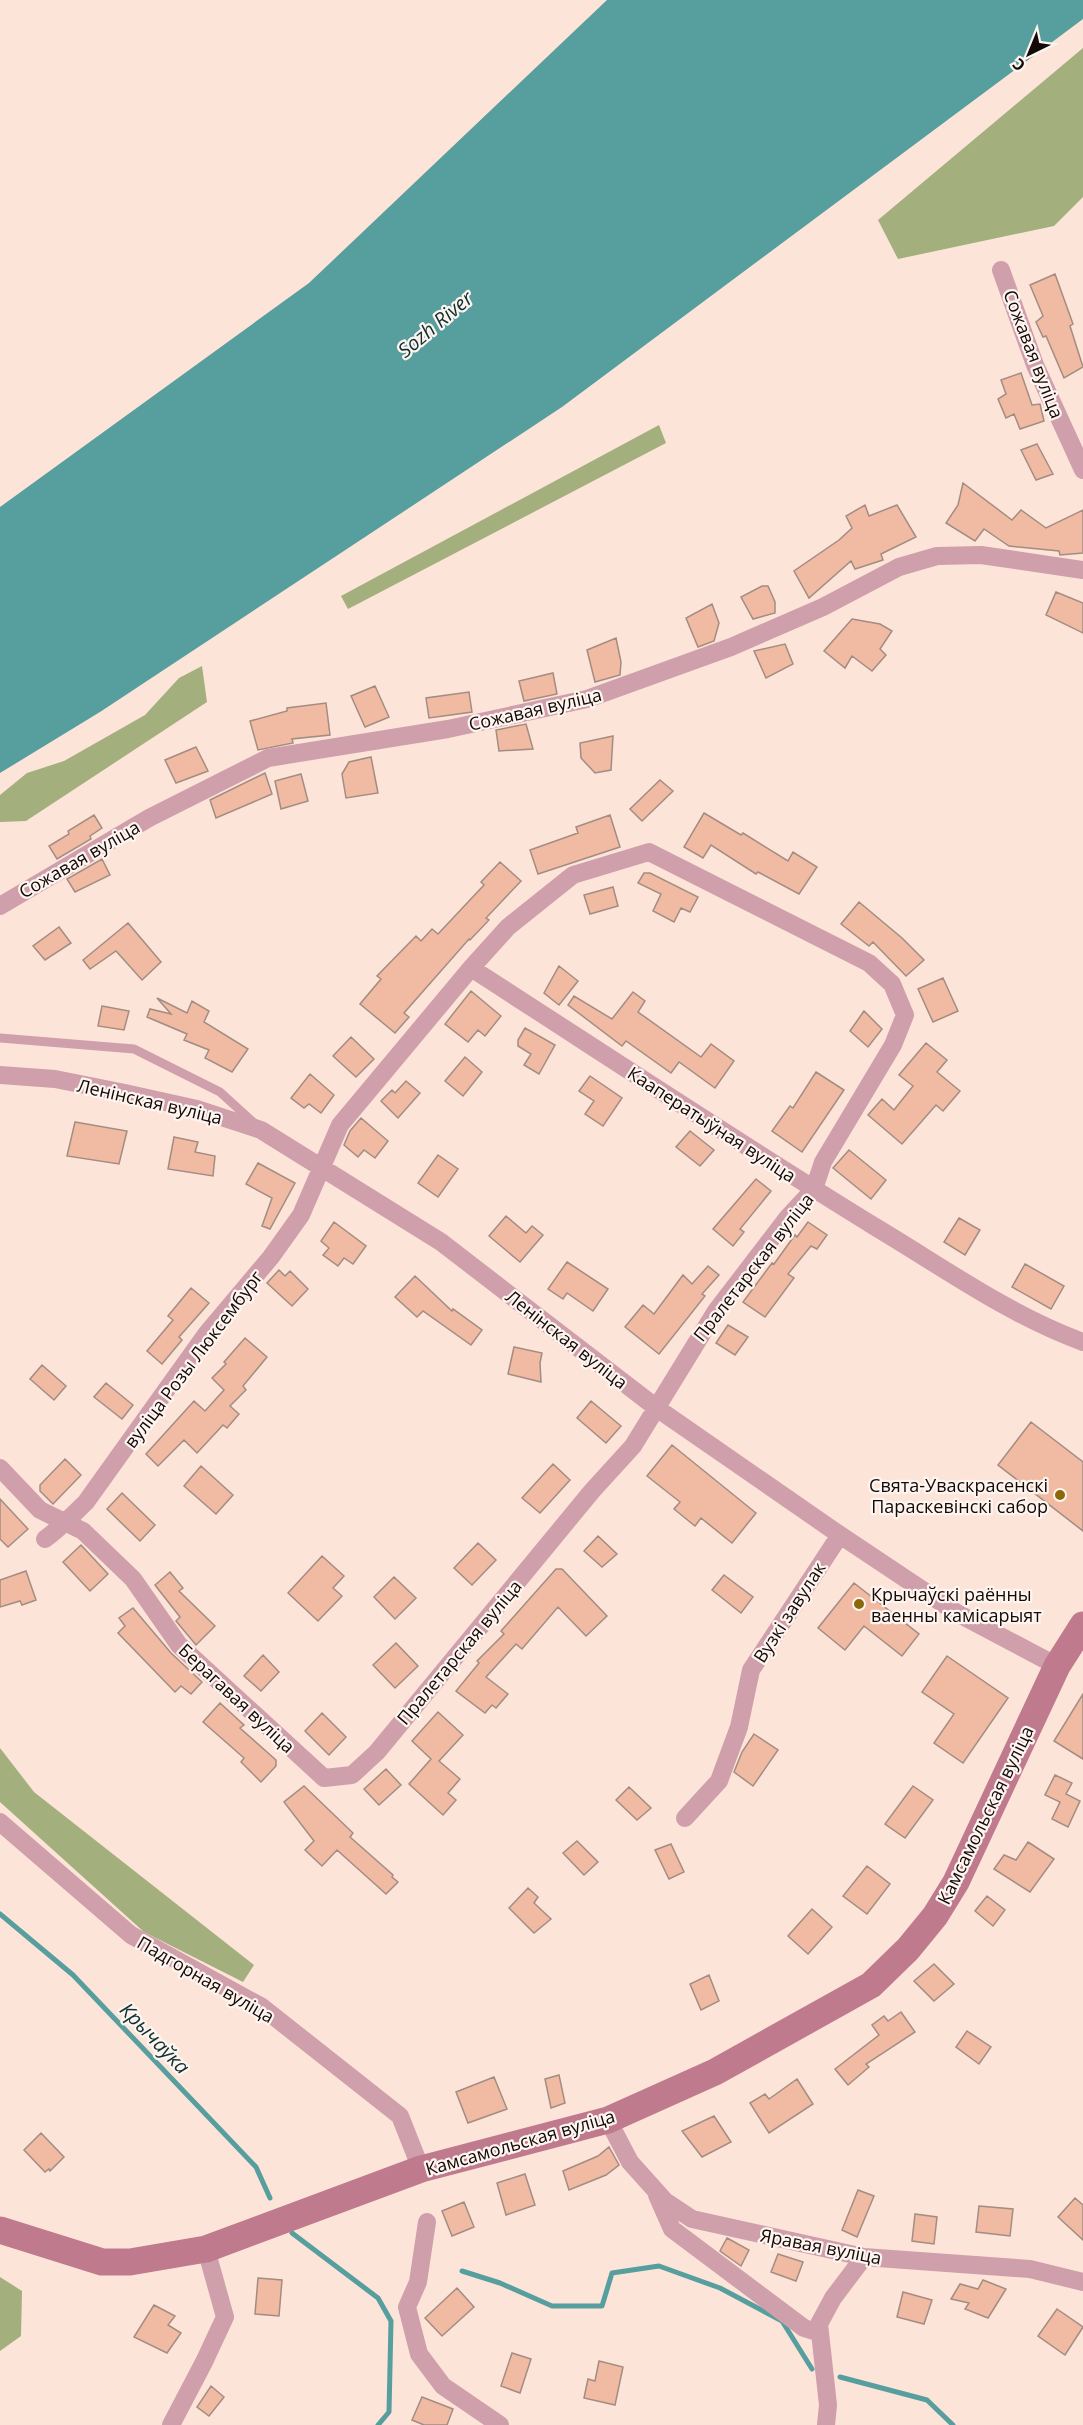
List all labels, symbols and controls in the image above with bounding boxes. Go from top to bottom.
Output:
north arrow [999,24,1059,84]
text: С [1008,53,1030,76]
water label: Sozh River [392,284,479,363]
street label: Сожавая вуліца [998,286,1070,422]
street label: Сожавая вуліца [466,682,604,736]
street label: Сожавая вуліца [14,815,144,903]
street label: Кааператыўная вуліца [623,1061,801,1187]
street label: Ленінская вуліца [75,1073,225,1129]
street label: Пралетарская вуліца [687,1188,819,1346]
street label: вуліца Розы Люксембург [118,1265,268,1453]
street label: Ленінская вуліца [501,1284,633,1394]
place label: Свята-Уваскрасенскі Параскевінскі сабор [869,1473,1048,1518]
marker: Свята-Уваскрасенскі Параскевінскі сабор [1053,1488,1067,1502]
street label: Вузкі завулак [747,1556,831,1667]
street label: Пралетарская вуліца [391,1575,527,1729]
place label: Крычаўскі раённы ваенны камісарыят [871,1582,1042,1627]
marker: Крычаўскі раённы ваенны камісарыят [852,1597,866,1611]
street label: Берагавая вуліца [174,1638,300,1758]
street label: Камсамольская вуліца [931,1722,1039,1908]
street label: Падгорная вуліца [133,1930,279,2028]
water label: Крычаўка [114,1996,196,2080]
street label: Камсамольская вуліца [423,2103,617,2181]
street label: Яравая вуліца [758,2222,884,2270]

